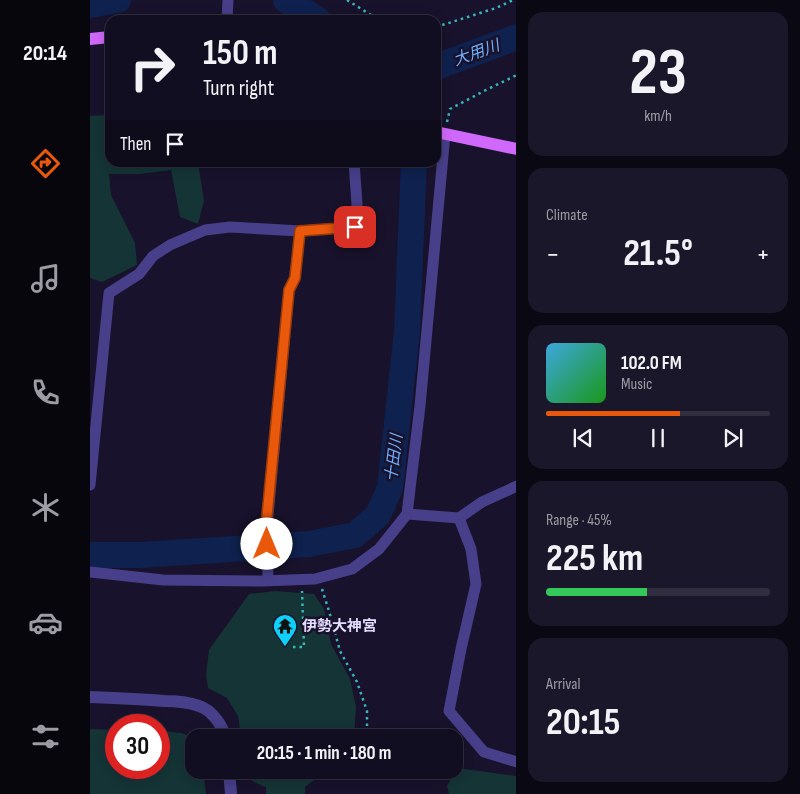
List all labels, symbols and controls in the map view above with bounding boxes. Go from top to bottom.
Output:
text: 150 m [203,32,277,75]
icon: right [120,35,185,100]
text: 23 [629,35,687,113]
water label: 大用川 [451,36,504,71]
text: 20:14 [23,40,67,67]
text: Turn right [203,75,274,102]
text: km/h [644,107,672,126]
icon: arrive [161,130,189,158]
text: Then [120,133,151,156]
icon: directions [28,146,63,181]
pin [334,206,376,248]
text: Climate [546,206,588,225]
icon: arrive [341,213,369,241]
text: 21.5° [623,231,693,276]
text: − [546,238,560,271]
text: + [756,238,770,271]
icon: music [28,261,63,296]
text: 102.0 FM [621,352,682,375]
icon: phone [28,375,63,410]
text: Music [621,375,652,394]
icon: previous [569,424,597,452]
icon: pause [644,424,672,452]
icon: next [719,424,747,452]
water label: 十田川 [382,431,407,483]
icon: climate [28,490,63,525]
text: Range · 45% [546,511,612,530]
position arrow [240,517,292,569]
text: 225 km [546,536,643,581]
icon: car [28,605,63,640]
temple icon: 伊勢大神宮 [272,613,298,647]
place label: 伊勢大神宮 [302,617,377,636]
text: Arrival [546,675,580,694]
text: 20:15 [546,700,620,745]
speed limit sign: 30 [105,714,170,779]
icon: filters [28,719,63,754]
text: 20:15 · 1 min · 180 m [257,742,391,765]

